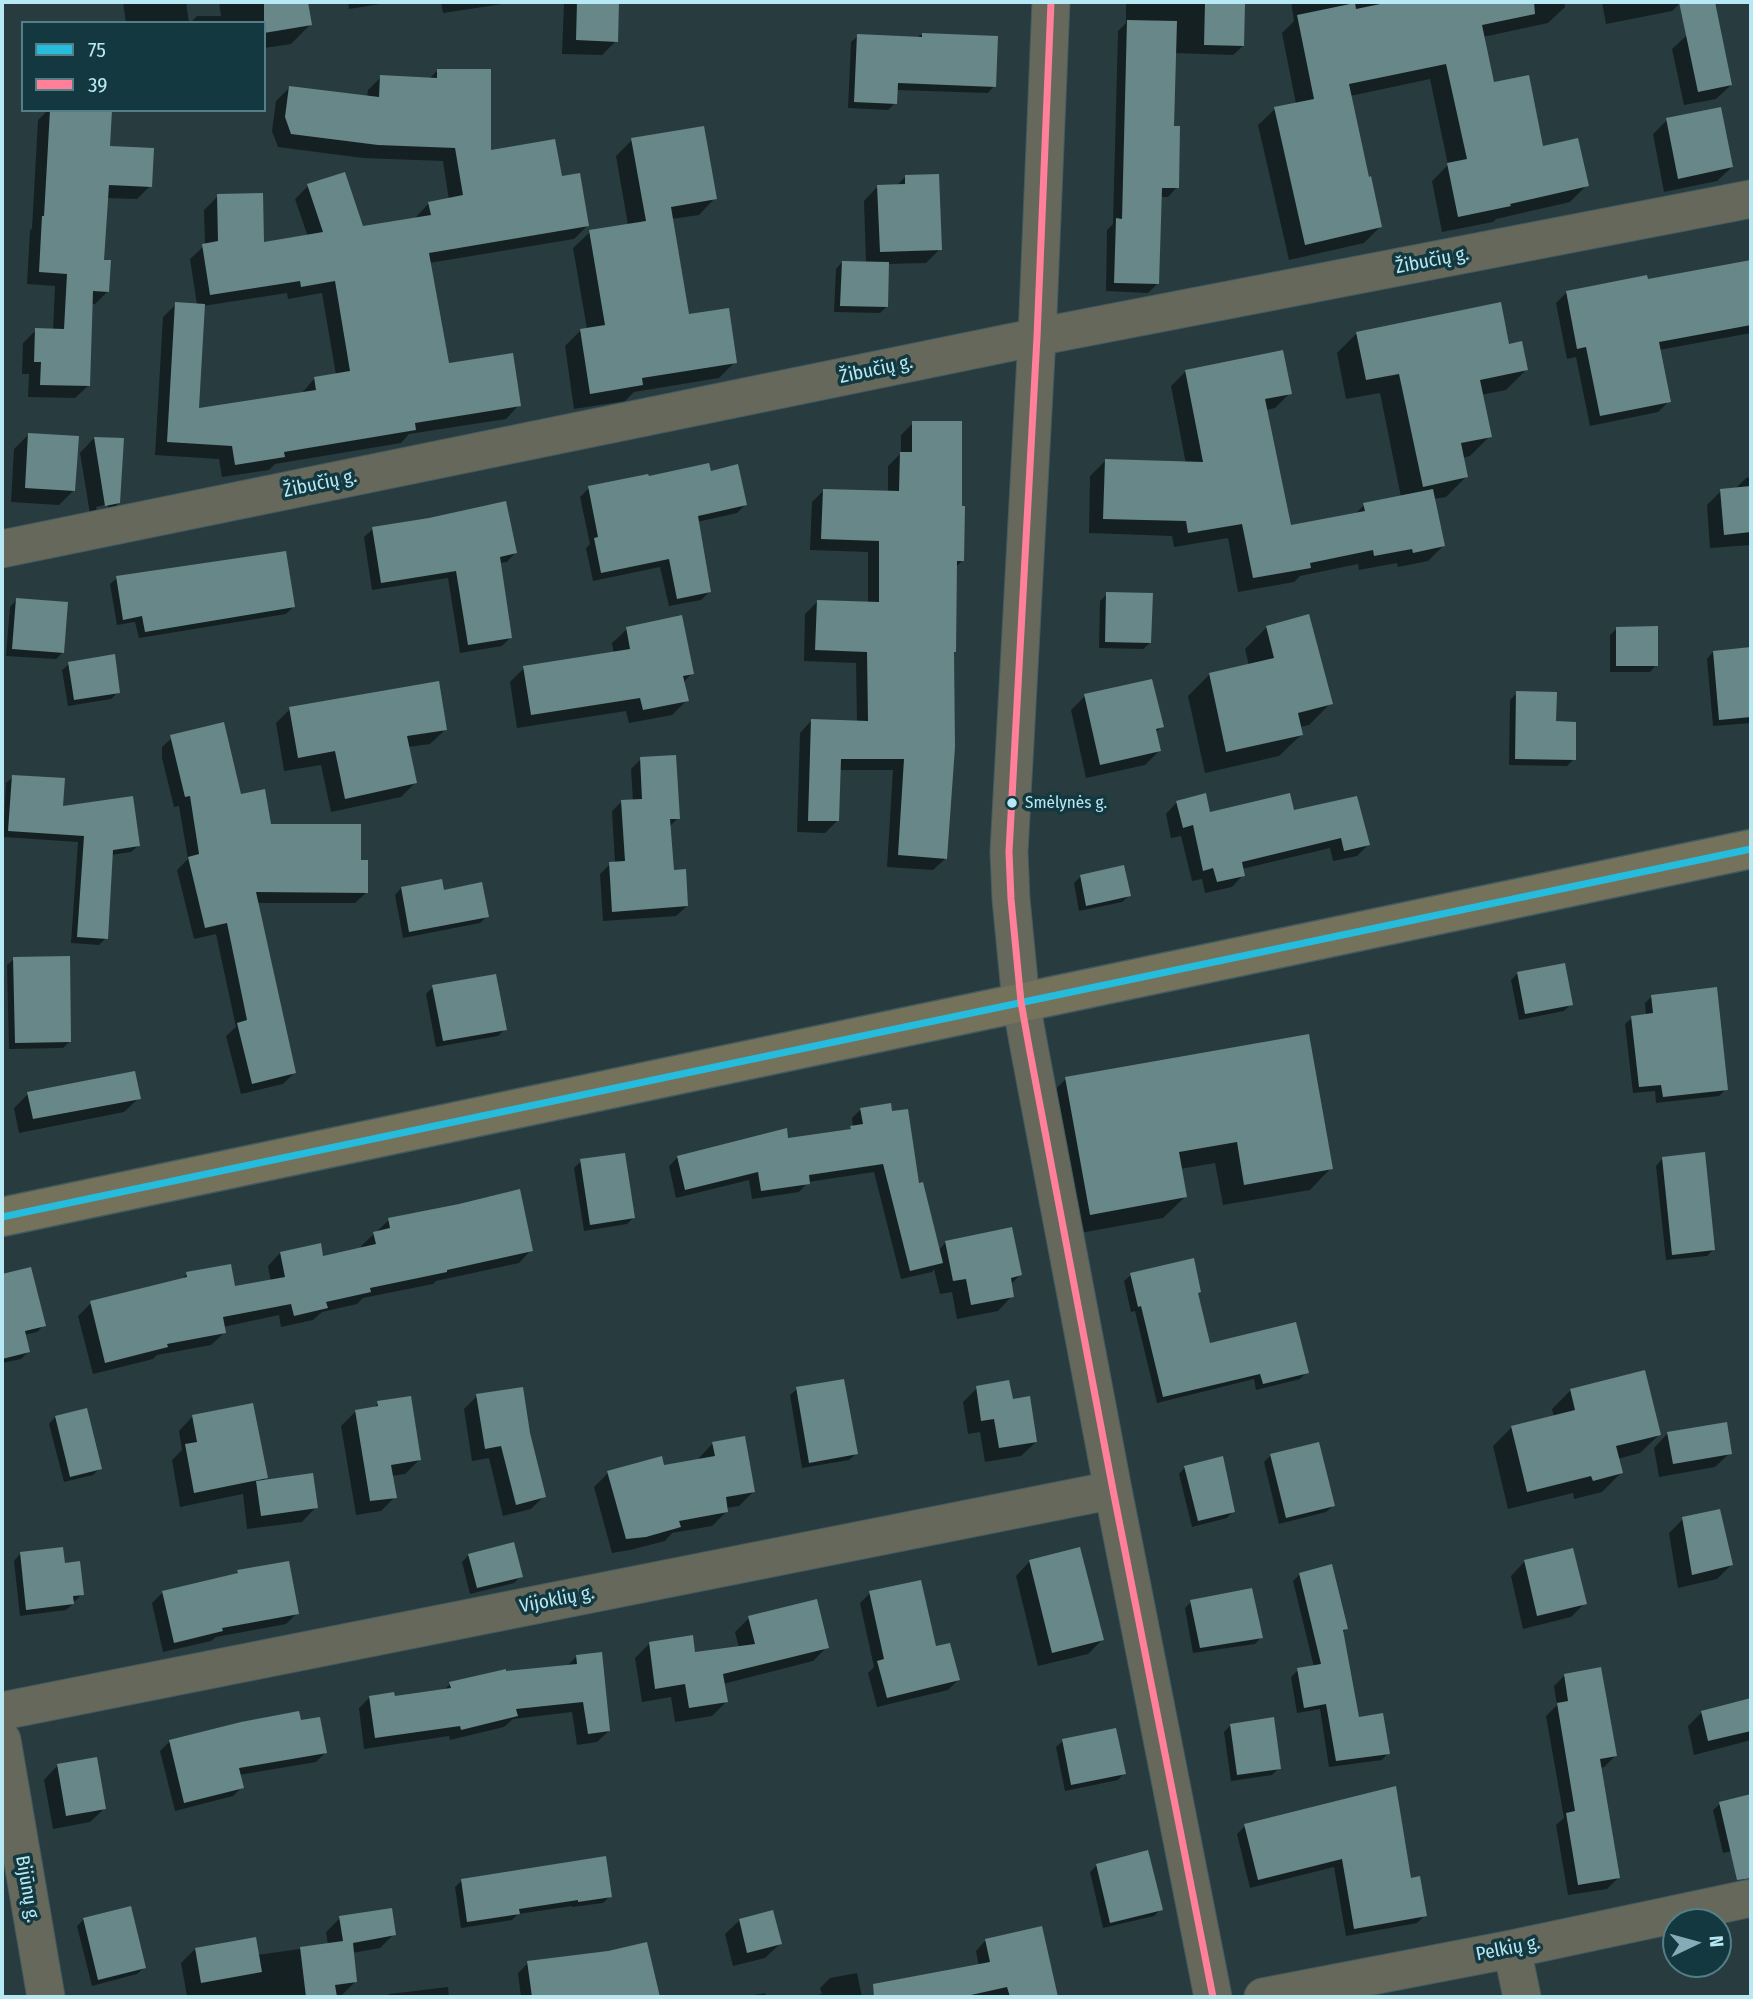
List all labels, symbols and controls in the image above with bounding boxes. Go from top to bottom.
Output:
legend [21,21,266,112]
text: 75 [88,37,106,63]
text: 39 [88,72,107,98]
street label: Žibučių g. [1393,243,1471,279]
street label: Žibučių g. [837,351,915,389]
street label: Žibučių g. [281,465,359,503]
place label: Smėlynės g. [1025,793,1107,813]
marker: Smėlynės g. [1005,796,1019,810]
street label: Vijoklių g. [518,1582,596,1618]
street label: Bijūnų g. [10,1854,44,1924]
north arrow [1662,1908,1732,1978]
street label: Pelkių g. [1474,1932,1542,1966]
text: N [1704,1935,1728,1948]

